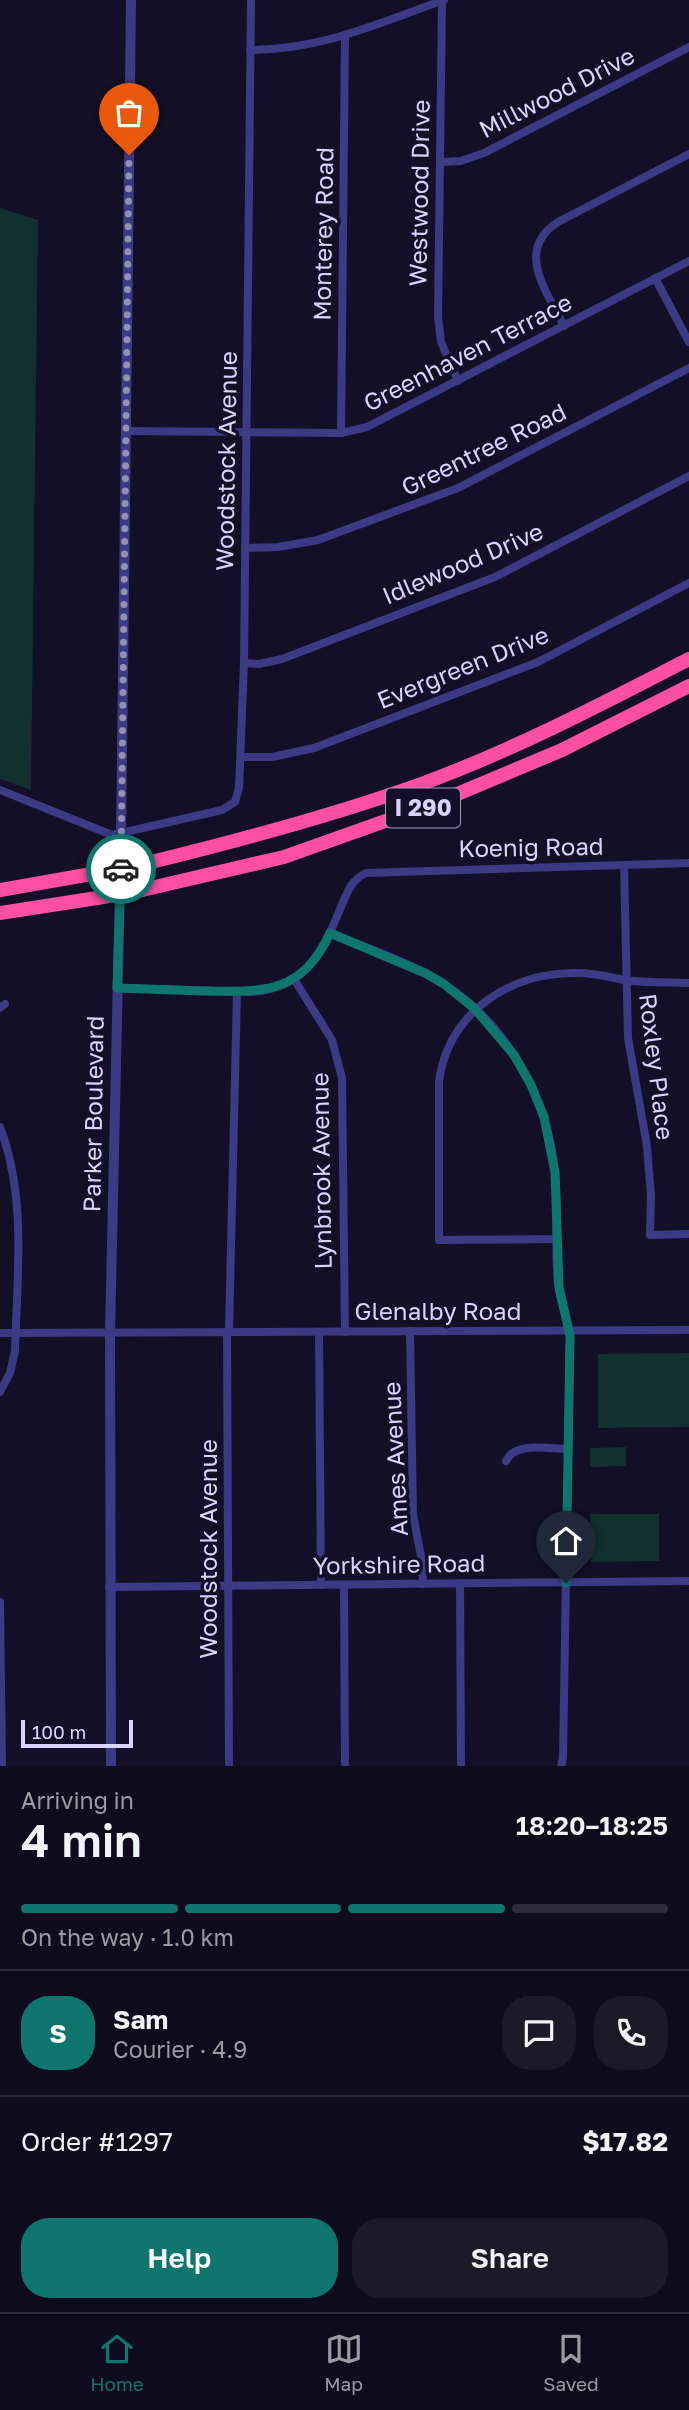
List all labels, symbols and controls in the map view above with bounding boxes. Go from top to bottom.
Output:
street label: Millwood Drive [474,40,639,143]
pin [99,83,159,155]
icon: bag [110,94,148,132]
street label: Westwood Drive [402,99,435,287]
street label: Monterey Road [306,147,339,321]
street label: Greenhaven Terrace [358,287,576,417]
street label: Woodstock Avenue [209,351,242,571]
street label: Greentree Road [396,396,570,501]
street label: Idlewood Drive [378,516,547,610]
street label: Evergreen Drive [372,619,552,714]
road number: I 290 [386,788,460,828]
street label: Koenig Road [458,831,604,862]
courier [86,834,156,904]
icon: car [102,850,140,888]
street label: Roxley Place [634,992,681,1142]
street label: Parker Boulevard [76,1015,109,1213]
street label: Lynbrook Avenue [304,1072,337,1270]
street label: Glenalby Road [355,1296,521,1325]
street label: Ames Avenue [376,1381,413,1537]
street label: Woodstock Avenue [193,1439,222,1659]
pin [536,1511,596,1583]
icon: home [547,1522,585,1560]
street label: Yorkshire Road [312,1547,485,1580]
scale bar [21,1717,133,1749]
text: 100 m [32,1720,86,1743]
text: Arriving in [21,1786,134,1814]
text: 18:20–18:25 [516,1810,668,1841]
text: 4 min [21,1812,142,1867]
text: On the way · 1.0 km [21,1923,234,1951]
button: chat [502,1996,576,2070]
button: phone [594,1996,668,2070]
text: Sam [113,2004,168,2035]
text: S [49,2018,67,2049]
text: Courier · 4.9 [113,2035,247,2063]
text: Order #1297 [21,2126,173,2157]
text: $17.82 [582,2126,668,2157]
button: Help [21,2218,338,2298]
button: Share [352,2218,668,2298]
tab: Home [90,2330,144,2395]
tab: Map [324,2330,363,2395]
tab: Saved [543,2330,599,2395]

